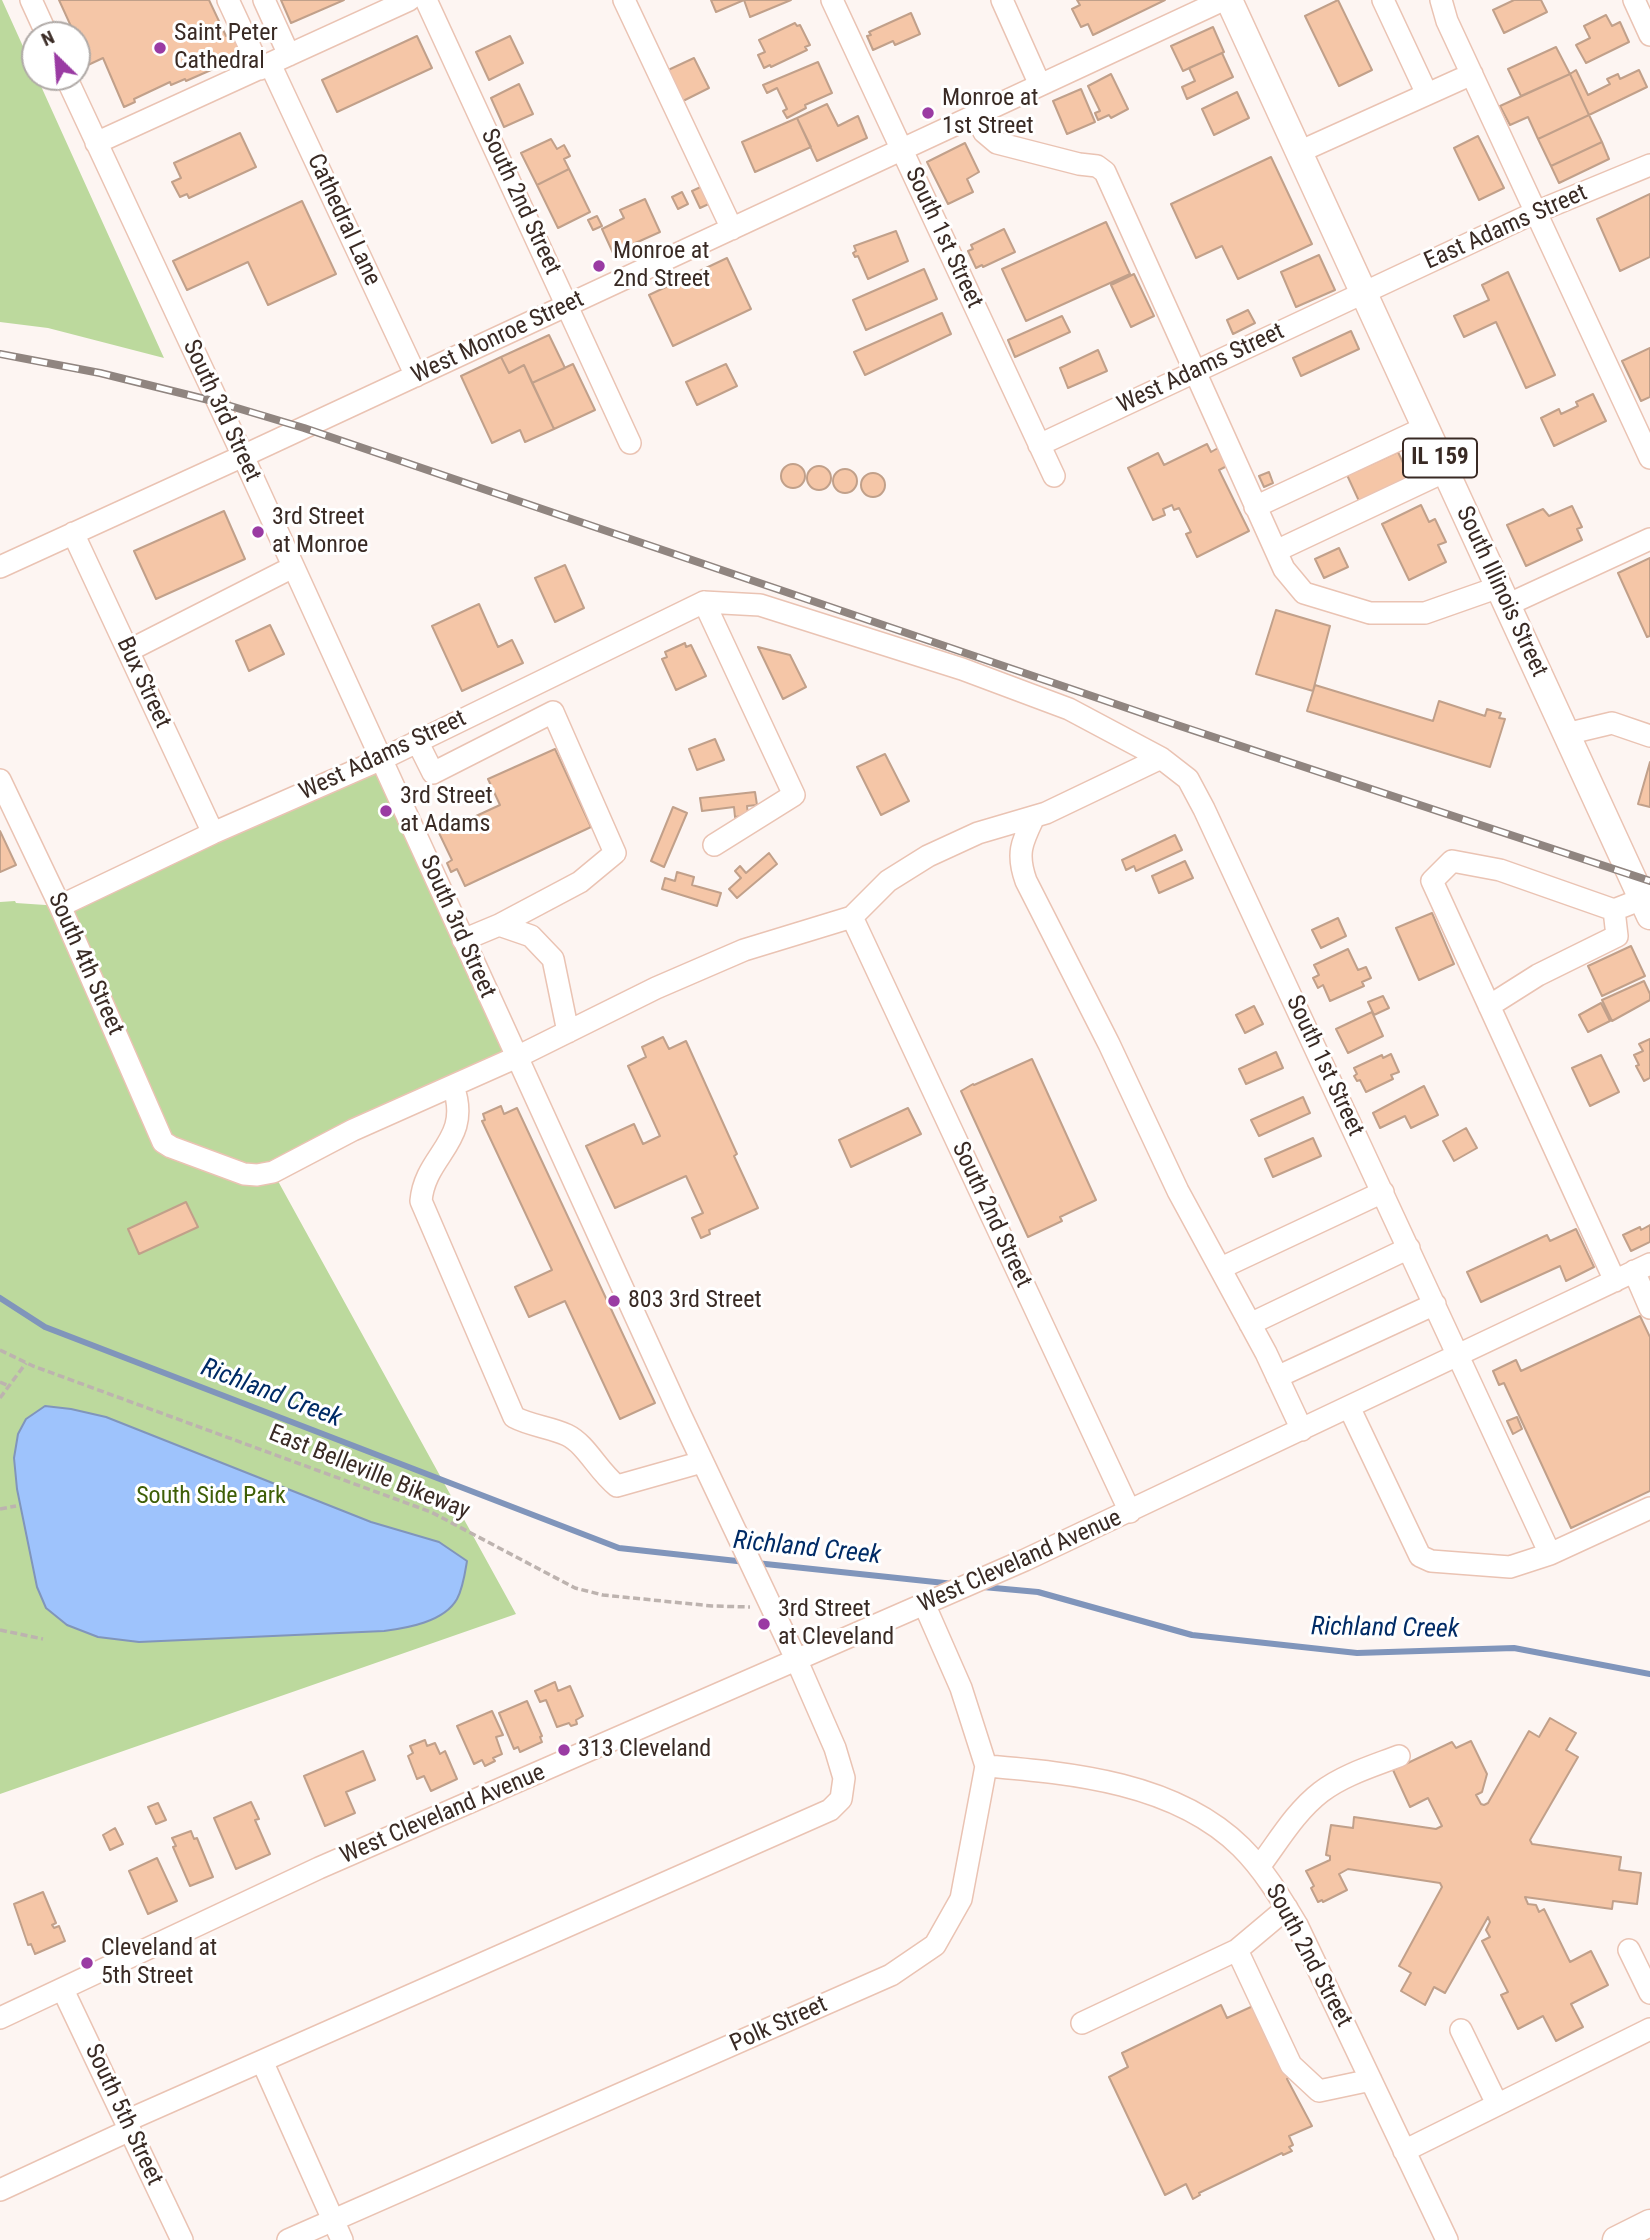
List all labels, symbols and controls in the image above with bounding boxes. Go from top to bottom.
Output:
place label: Saint Peter Cathedral [174,20,278,76]
north arrow [21,21,91,91]
text: N [38,25,58,51]
marker: Saint Peter Cathedral [152,40,168,56]
place label: Monroe at 1st Street [942,85,1038,141]
marker: Monroe at 1st Street [920,105,936,121]
street label: South 2nd Street [474,125,566,279]
street label: Cathedral Lane [300,150,386,290]
street label: South 1st Street [898,163,988,313]
street label: East Adams Street [1420,179,1592,277]
place label: Monroe at 2nd Street [613,238,710,294]
marker: Monroe at 2nd Street [591,258,607,274]
street label: West Monroe Street [407,286,589,390]
street label: West Adams Street [1113,318,1289,420]
street label: South 3rd Street [176,336,266,486]
road number: IL 159 [1403,438,1477,478]
street label: South Illinois Street [1449,502,1553,682]
place label: 3rd Street at Monroe [272,504,368,560]
marker: 3rd Street at Monroe [250,524,266,540]
street label: Bux Street [109,633,177,733]
street label: West Adams Street [295,705,471,807]
place label: 3rd Street at Adams [400,783,493,839]
marker: 3rd Street at Adams [378,803,394,819]
street label: South 3rd Street [413,851,501,1003]
street label: South 4th Street [41,888,129,1040]
street label: South 1st Street [1279,991,1369,1141]
street label: South 2nd Street [945,1138,1037,1292]
place label: 803 3rd Street [628,1287,762,1315]
marker: 803 3rd Street [606,1293,622,1309]
water label: Richland Creek [196,1353,346,1435]
street label: East Belleville Bikeway [264,1420,474,1526]
park label: South Side Park [136,1483,286,1511]
street label: West Cleveland Avenue [914,1504,1126,1620]
water label: Richland Creek [732,1526,882,1572]
place label: 3rd Street at Cleveland [778,1596,894,1652]
water label: Richland Creek [1311,1612,1459,1646]
marker: 3rd Street at Cleveland [756,1616,772,1632]
place label: 313 Cleveland [578,1736,711,1764]
marker: 313 Cleveland [556,1742,572,1758]
street label: West Cleveland Avenue [336,1759,550,1871]
street label: South 2nd Street [1258,1880,1358,2032]
place label: Cleveland at 5th Street [101,1935,217,1991]
marker: Cleveland at 5th Street [79,1955,95,1971]
street label: Polk Street [726,1991,832,2059]
street label: South 5th Street [78,2040,168,2190]

